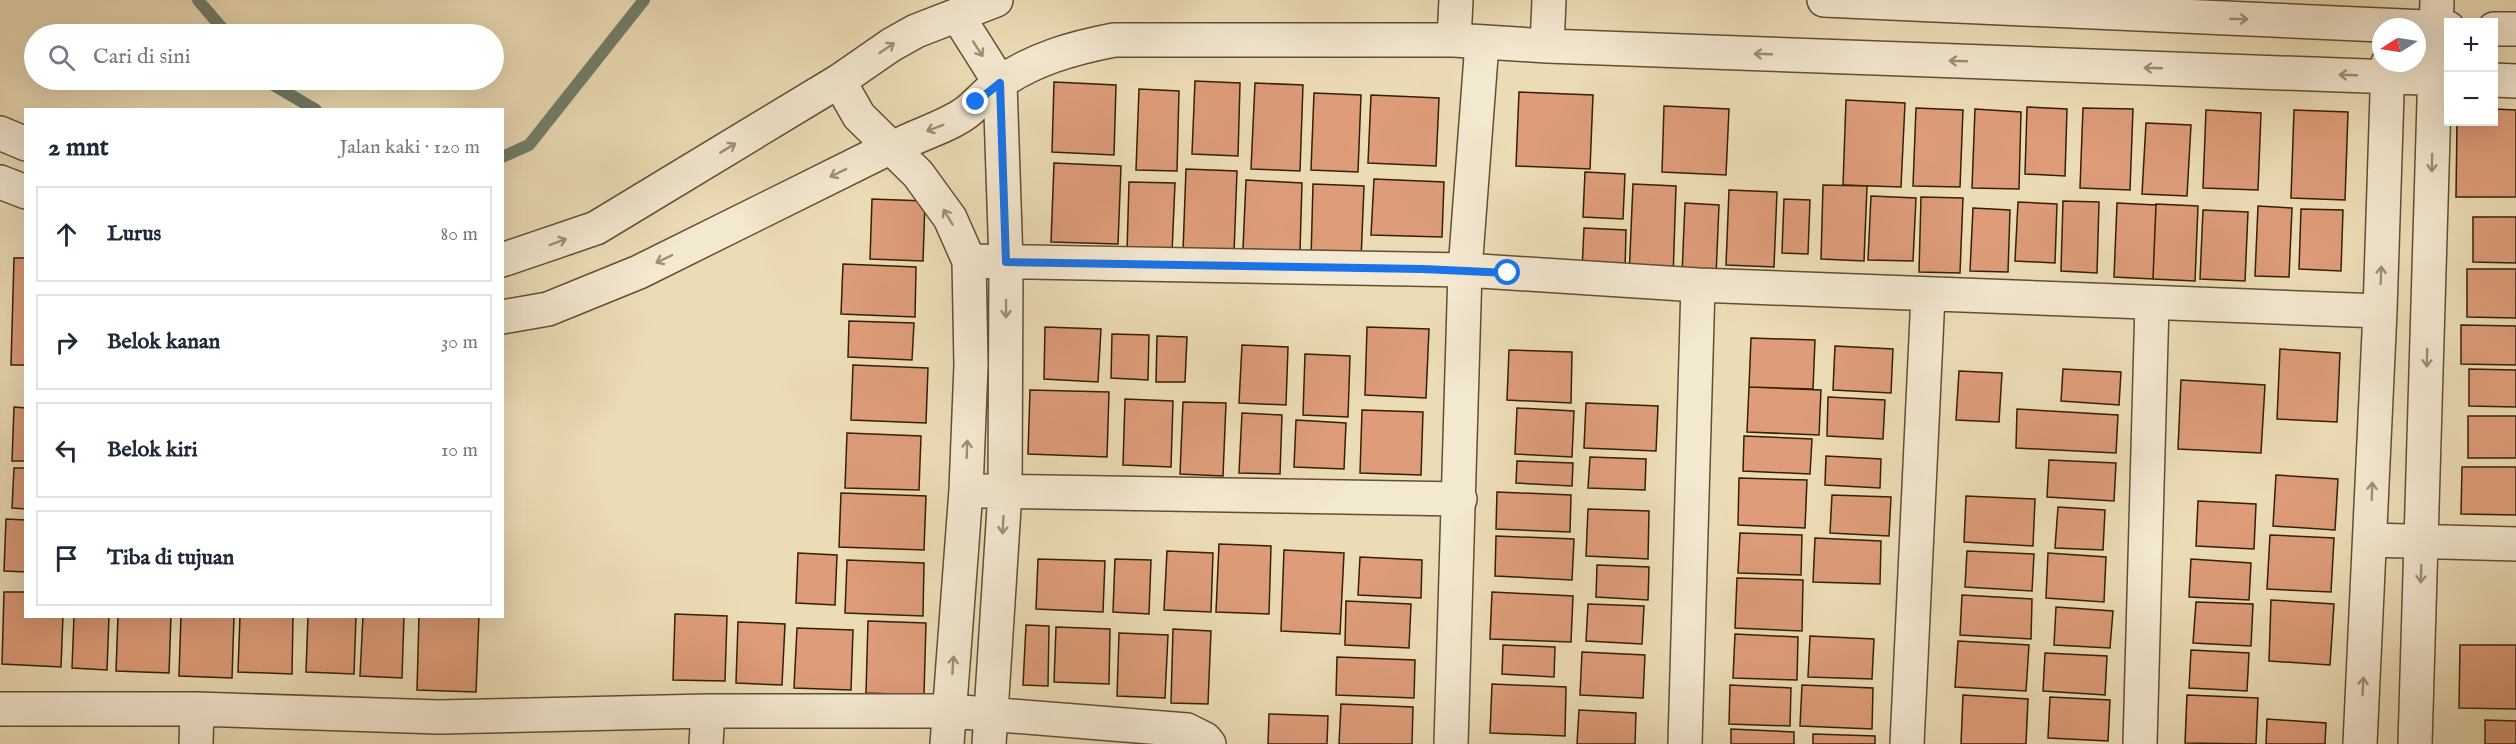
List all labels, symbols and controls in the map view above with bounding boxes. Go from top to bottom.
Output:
one-way arrow [2229,14,2249,25]
north arrow [2372,18,2426,72]
map controls [2444,18,2498,126]
button: + [2444,18,2498,72]
search box [24,24,504,90]
one-way arrow [972,40,984,57]
icon: search [45,41,78,74]
one-way arrow [878,42,895,54]
text: Cari di sini [93,43,191,71]
one-way arrow [1754,48,1774,59]
one-way arrow [1949,55,1969,66]
one-way arrow [2144,62,2164,74]
one-way arrow [2339,69,2359,81]
button: − [2444,72,2498,126]
route end [962,88,988,114]
one-way arrow [926,123,945,134]
text: 2 mnt [48,131,109,164]
text: Jalan kaki · 120 m [340,135,480,160]
one-way arrow [719,142,736,154]
one-way arrow [2426,153,2438,173]
one-way arrow [830,167,848,179]
one-way arrow [942,209,954,226]
icon: ahead [50,218,83,251]
text: Lurus [107,220,161,248]
text: 80 m [441,222,478,247]
one-way arrow [548,236,567,247]
one-way arrow [655,254,673,266]
route start [1494,259,1520,285]
one-way arrow [2375,265,2386,285]
one-way arrow [1000,299,1012,319]
icon: right [50,326,83,359]
text: Belok kanan [107,328,220,356]
text: 30 m [441,330,478,355]
one-way arrow [2421,348,2433,368]
icon: left [50,434,83,467]
text: Belok kiri [107,436,198,464]
text: 10 m [441,438,478,463]
one-way arrow [962,440,973,460]
one-way arrow [2367,481,2378,501]
one-way arrow [997,515,1008,535]
icon: arrive [50,542,83,575]
text: Tiba di tujuan [107,544,234,572]
one-way arrow [2416,564,2427,584]
one-way arrow [948,655,959,675]
one-way arrow [2358,676,2369,696]

